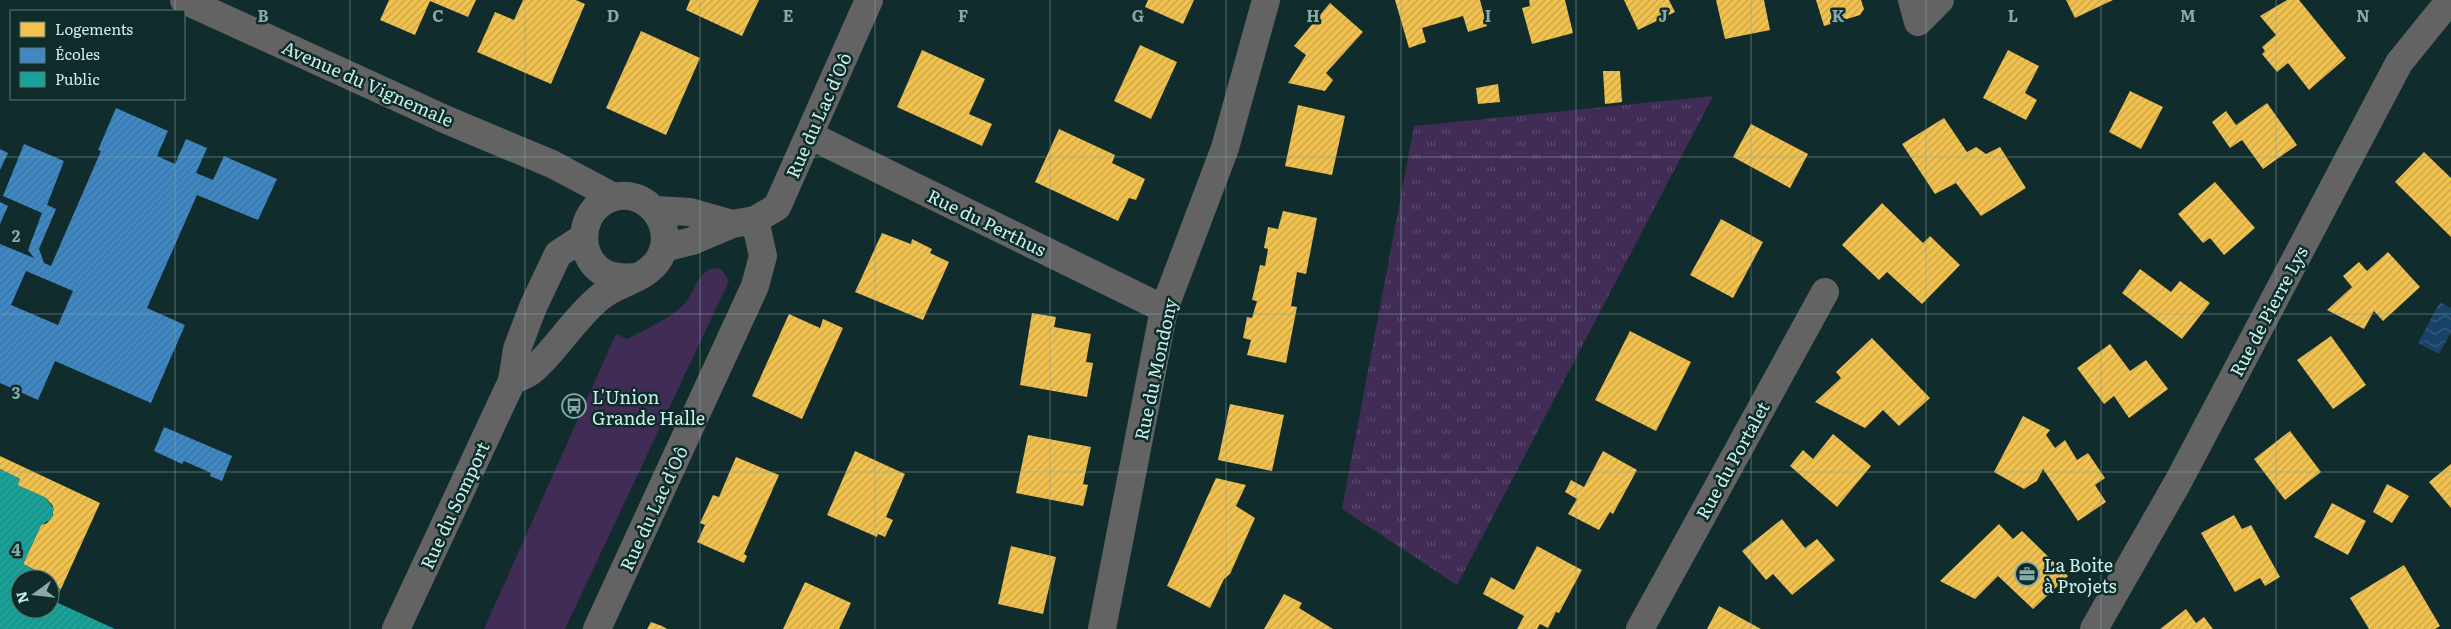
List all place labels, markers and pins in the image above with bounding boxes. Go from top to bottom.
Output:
place label: L'Union Grande Halle [592,383,705,431]
bus stop icon: L'Union Grande Halle [561,393,587,419]
place label: La Boite à Projets [2044,551,2117,599]
office icon: La Boite à Projets [2014,561,2040,587]

